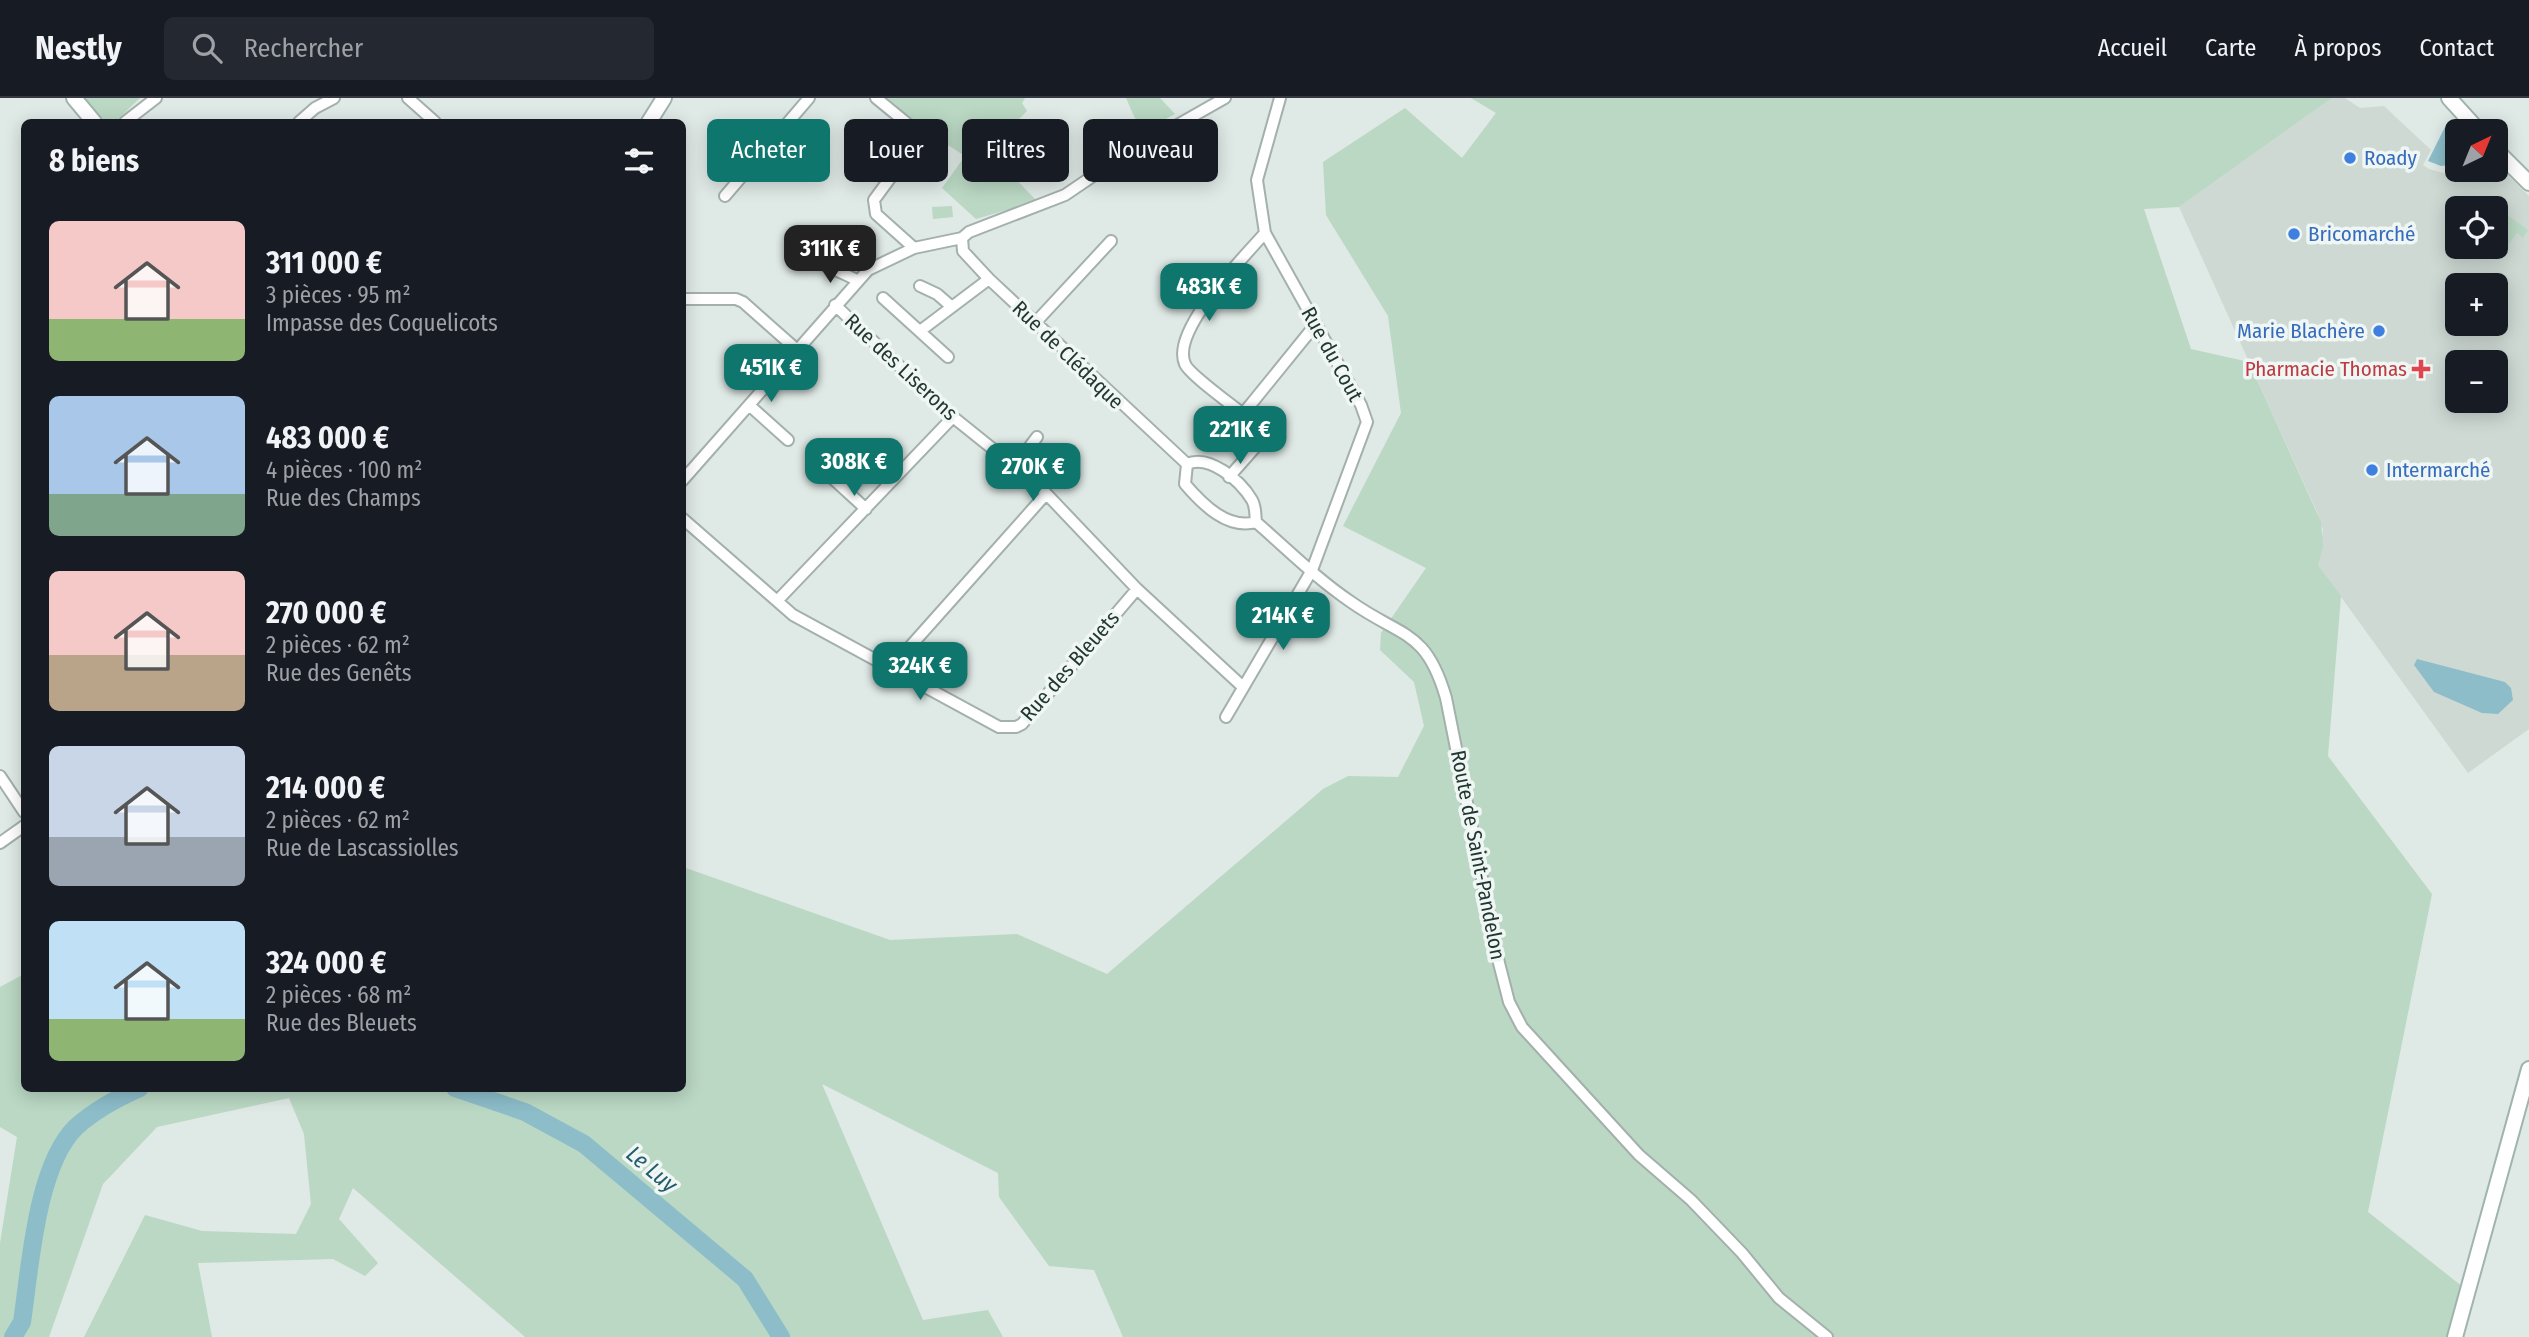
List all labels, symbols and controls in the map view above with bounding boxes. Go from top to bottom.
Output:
search box [164,17,654,80]
text: Nestly [35,28,122,68]
icon: search [188,29,226,67]
text: Rechercher [244,33,363,64]
text: Accueil [2098,34,2167,62]
text: Carte [2205,34,2256,62]
text: À propos [2294,34,2381,62]
text: Contact [2419,34,2494,62]
chip: Acheter [707,119,830,182]
chip: Louer [844,119,948,182]
chip: Filtres [962,119,1069,182]
chip: Nouveau [1083,119,1218,182]
north arrow [2445,119,2508,182]
map controls [2445,119,2508,413]
icon: filters [620,142,658,180]
text: 8 biens [49,143,139,179]
place label: Roady [2364,145,2418,171]
marker: Roady [2342,150,2358,166]
button: locate [2445,196,2508,259]
place label: Bricomarché [2308,221,2415,247]
pin: 311K € [773,226,887,285]
marker: Bricomarché [2286,226,2302,242]
text: 311K € [800,234,860,262]
text: 311 000 € [266,245,382,281]
icon: home [105,249,189,333]
pin: 483K € [1152,264,1266,323]
text: 483K € [1176,272,1242,300]
button: + [2445,273,2508,336]
text: 3 pièces · 95 m² [266,281,411,309]
street label: Rue de Clédaque [1007,295,1129,415]
street label: Rue du Cout [1295,302,1369,406]
street label: Rue des Liserons [839,308,963,426]
text: Impasse des Coquelicots [266,309,498,337]
place label: Marie Blachère [2237,318,2365,344]
marker: Marie Blachère [2371,323,2387,339]
pin: 451K € [714,344,828,404]
button: − [2445,350,2508,413]
text: 451K € [740,353,802,381]
place label: Pharmacie Thomas [2245,356,2407,382]
marker: Pharmacie Thomas [2413,361,2429,377]
pin: 221K € [1183,406,1297,466]
text: 221K € [1209,415,1271,443]
text: 483 000 € [266,420,389,456]
icon: home [105,424,189,508]
pin: 308K € [797,438,911,498]
pin: 270K € [976,444,1090,503]
text: 308K € [821,447,887,475]
text: 270K € [1001,452,1065,480]
text: 4 pièces · 100 m² [266,456,422,484]
place label: Intermarché [2386,457,2490,483]
marker: Intermarché [2364,462,2380,478]
text: Rue des Champs [266,484,421,512]
pin: 214K € [1226,592,1340,652]
text: 270 000 € [266,595,386,631]
icon: home [105,599,189,683]
text: 214K € [1252,601,1314,629]
street label: Rue des Bleuets [1015,605,1125,727]
text: 2 pièces · 62 m² [266,631,410,659]
pin: 324K € [863,642,977,702]
text: 324K € [888,651,952,679]
text: Rue des Genêts [266,659,412,687]
street label: Route de Saint-Pandelon [1445,748,1511,962]
text: 214 000 € [266,770,385,806]
icon: home [105,774,189,858]
text: 2 pièces · 62 m² [266,806,410,834]
text: Rue de Lascassiolles [266,834,459,862]
text: 324 000 € [266,945,386,981]
icon: home [105,949,189,1033]
text: 2 pièces · 68 m² [266,981,411,1009]
text: Rue des Bleuets [266,1009,417,1037]
water label: Le Luy [621,1140,684,1199]

